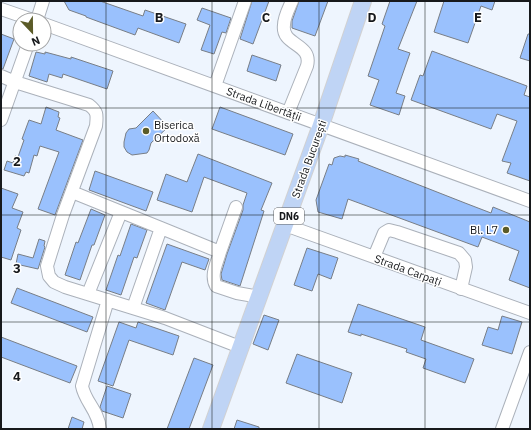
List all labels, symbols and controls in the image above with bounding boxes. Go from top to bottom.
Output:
text: B [155,9,164,26]
text: C [262,9,271,26]
text: D [367,9,377,26]
text: E [474,9,482,26]
north arrow [12,12,52,52]
text: N [29,33,42,49]
street label: Strada Libertății [225,84,303,124]
place label: Biserica Ortodoxă [154,118,200,145]
street label: Strada București [288,118,330,200]
marker: Biserica Ortodoxă [141,126,151,136]
text: 2 [13,153,21,170]
road number: DN6 [274,208,304,224]
place label: Bl. L7 [470,223,498,237]
marker: Bl. L7 [501,225,511,235]
street label: Strada Carpați [372,251,444,289]
text: 3 [13,260,21,277]
text: 4 [13,368,21,385]

